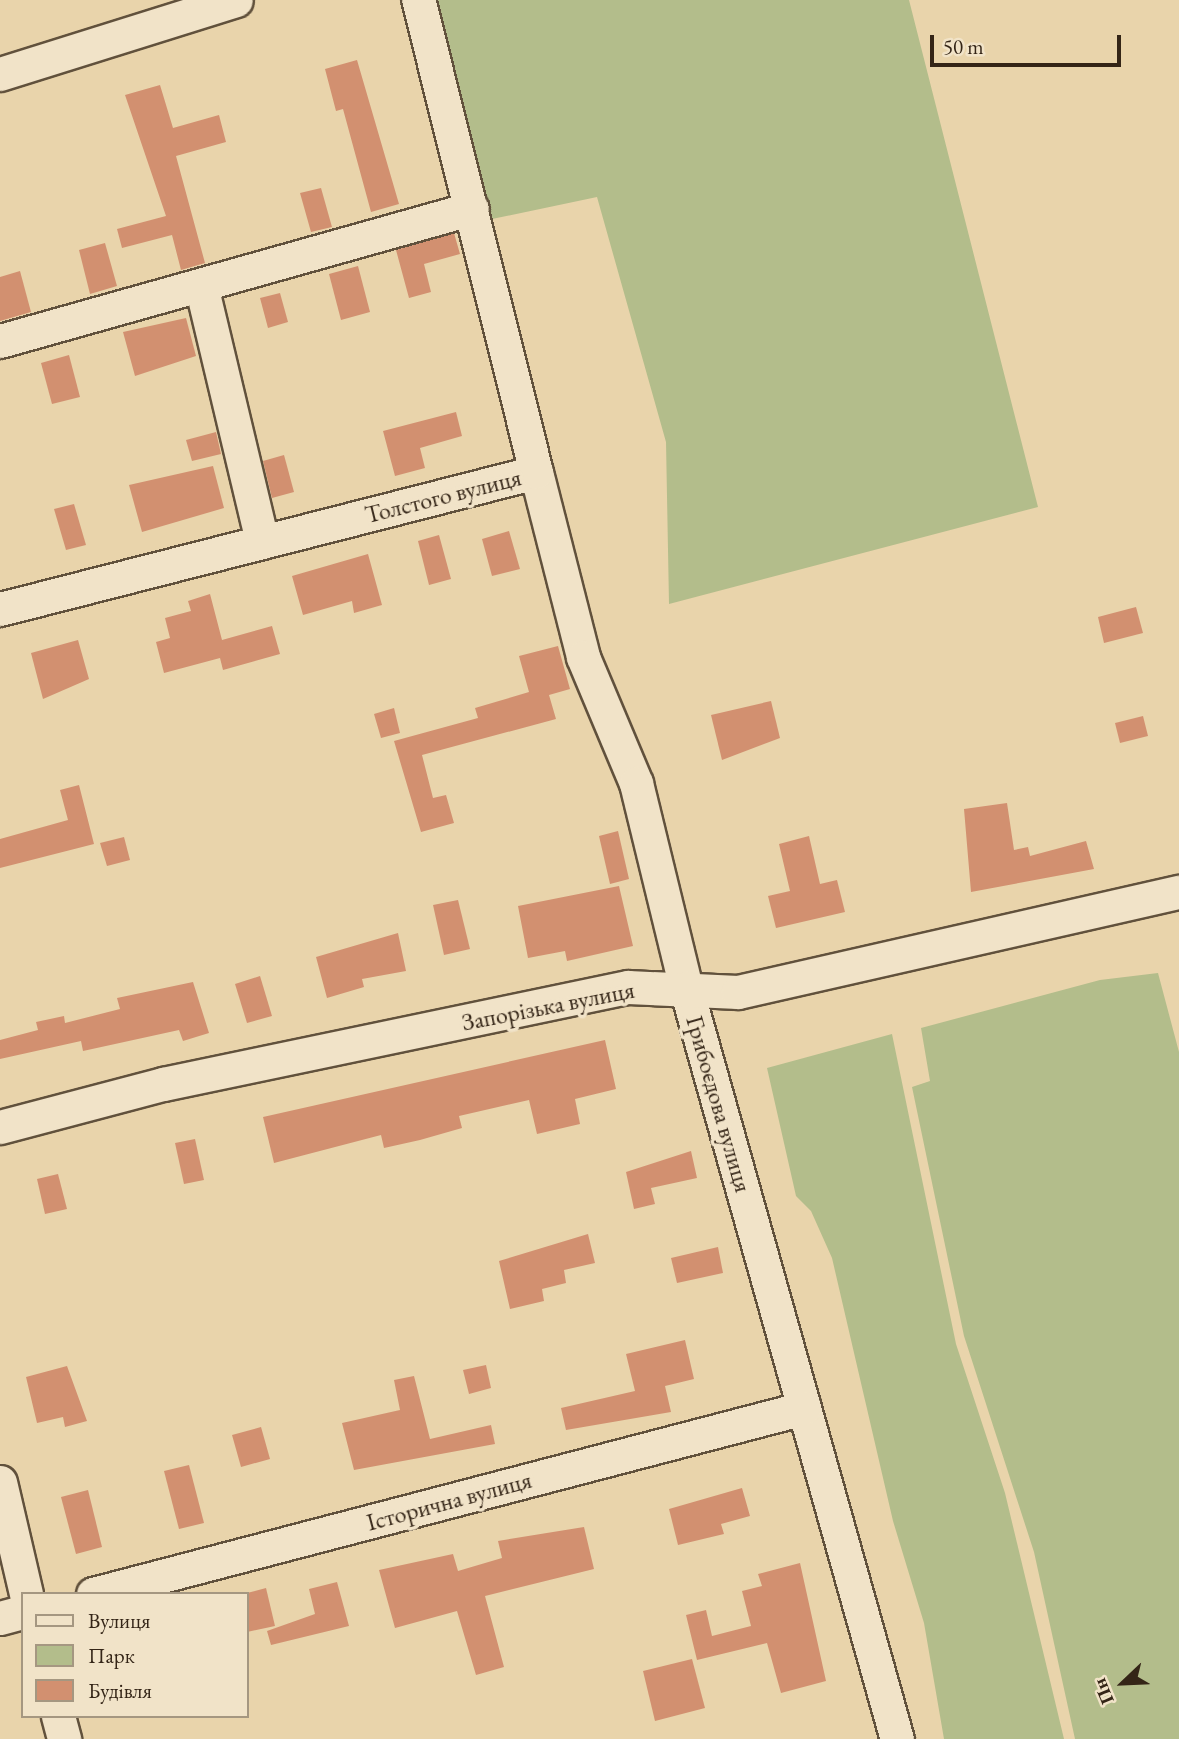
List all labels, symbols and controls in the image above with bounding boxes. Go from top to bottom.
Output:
scale bar [934,21,1125,65]
text: 50 m [943,33,984,60]
street label: Толстого вулиця [362,463,524,529]
street label: Запорізька вулиця [459,975,637,1037]
street label: Грибоєдова вулиця [680,1013,758,1195]
street label: Історична вулиця [363,1465,535,1537]
legend [21,1592,248,1718]
text: Вулиця [88,1607,150,1634]
text: Парк [88,1642,135,1669]
north arrow [1088,1648,1158,1718]
text: Пн [1087,1675,1120,1708]
text: Будівля [88,1677,152,1704]

